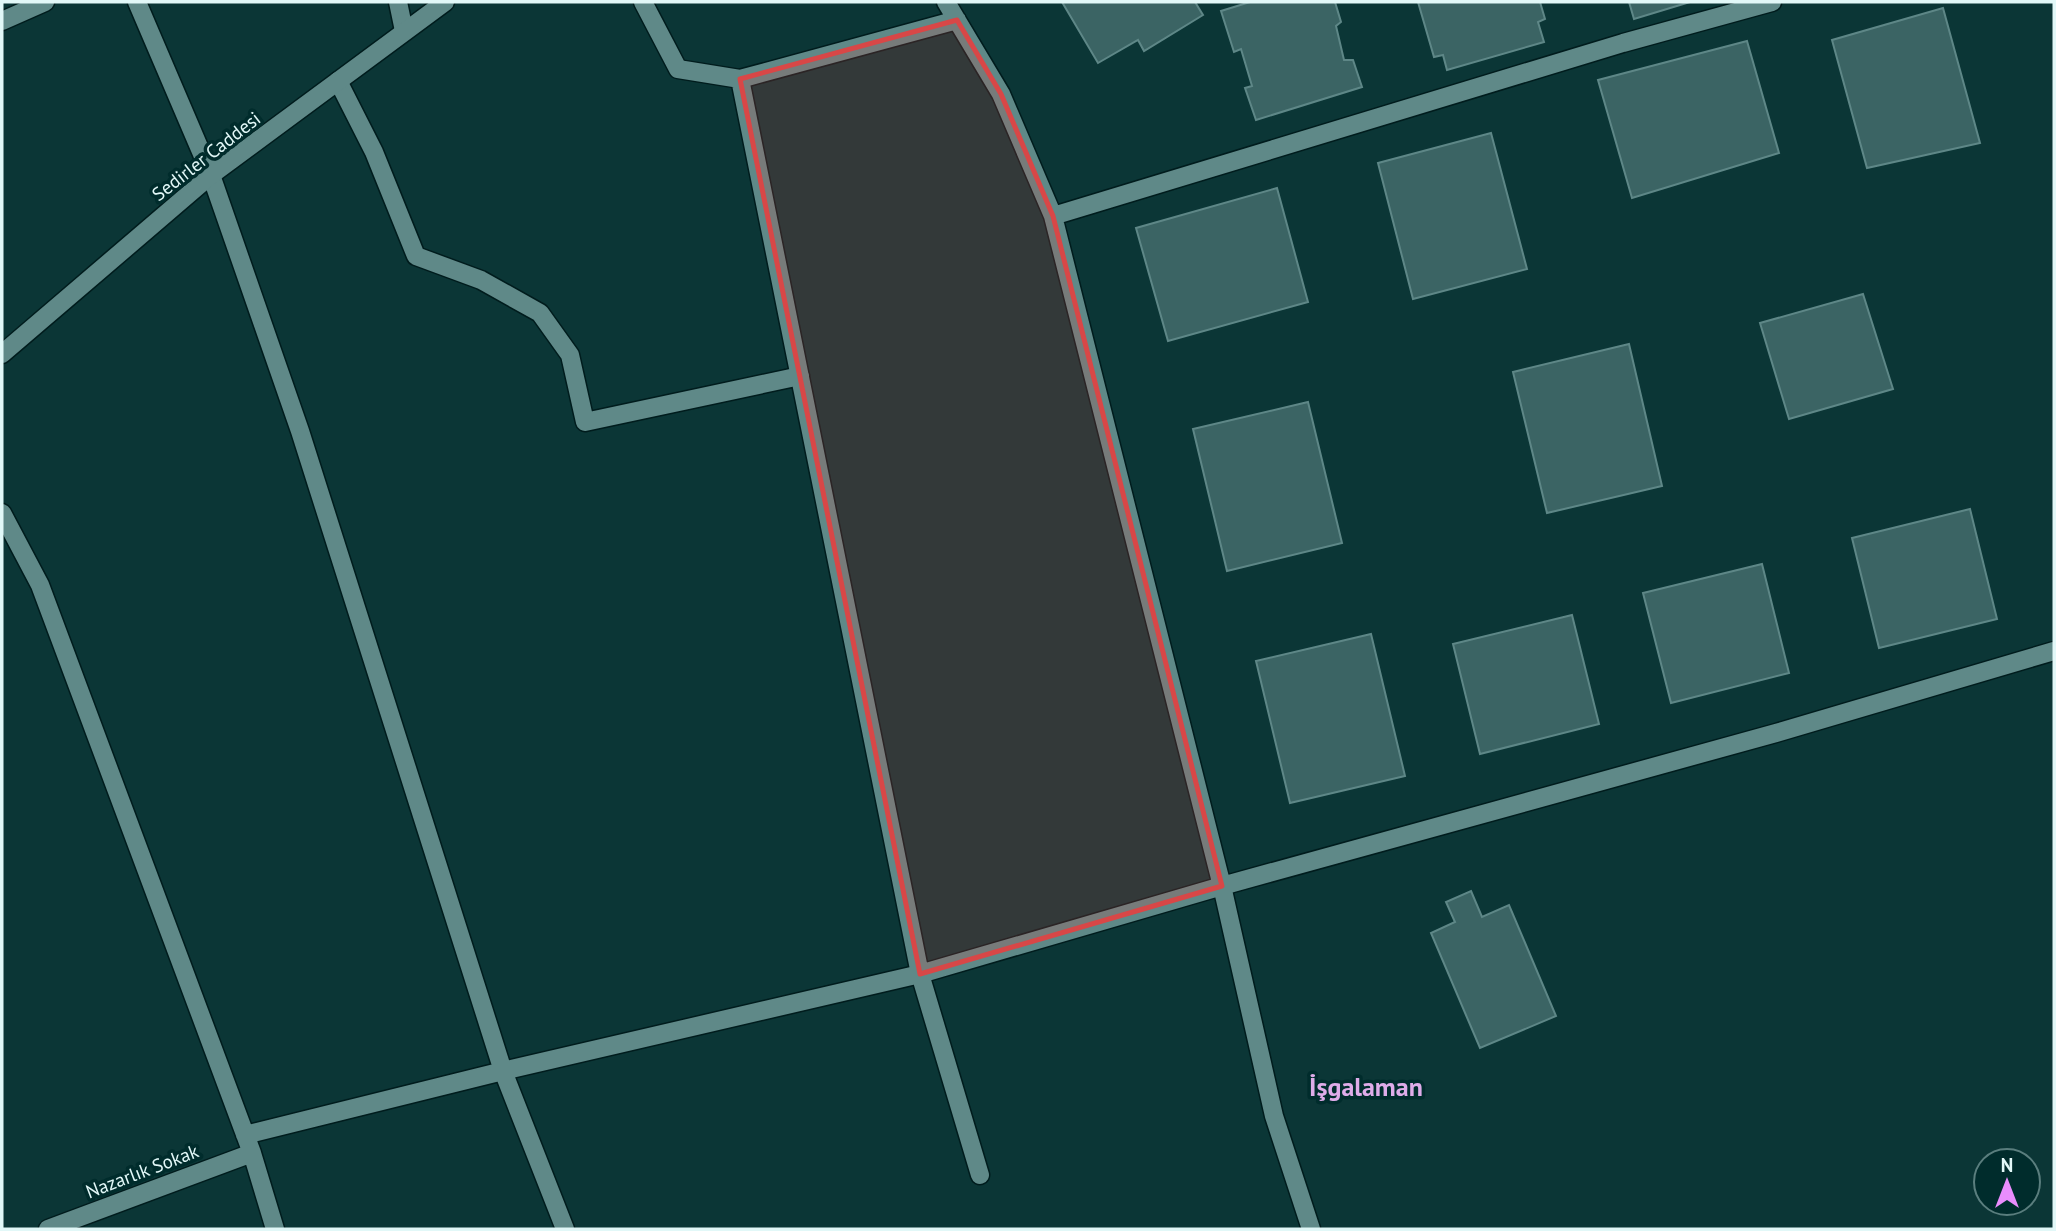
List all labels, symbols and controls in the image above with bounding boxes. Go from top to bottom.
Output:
street label: Sedirler Caddesi [147,106,265,206]
district label: İşgalaman [1309,1070,1423,1103]
street label: Nazarlık Sokak [82,1139,202,1203]
north arrow [1972,1147,2042,1217]
text: N [2001,1153,2013,1177]

